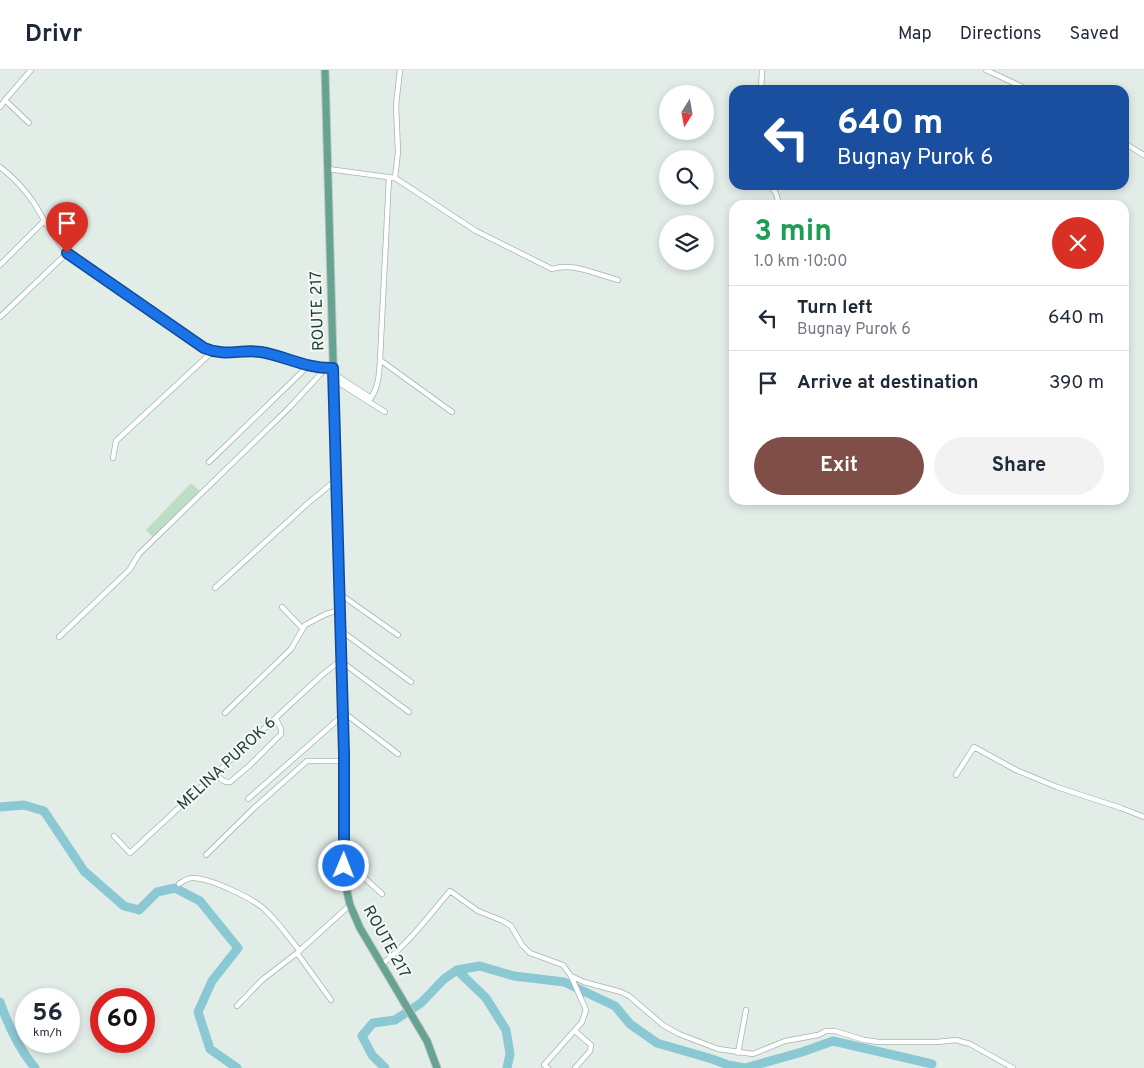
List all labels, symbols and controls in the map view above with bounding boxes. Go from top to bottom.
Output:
text: Drivr [25,20,82,50]
text: Map [898,23,932,46]
text: Directions [960,23,1042,46]
text: Saved [1070,23,1119,46]
north arrow [659,85,714,140]
map controls [659,85,714,270]
text: 640 m [837,102,943,146]
icon: left [754,105,819,170]
text: Bugnay Purok 6 [837,145,993,172]
button: search [659,150,714,205]
pin [46,202,88,253]
icon: arrive [53,209,81,237]
text: 3 min [754,214,832,251]
button: layers [659,215,714,270]
button: close [1052,217,1104,269]
text: 1.0 km · 10:00 [754,252,847,272]
street label: ROUTE 217 [307,271,329,351]
text: Turn left [797,296,873,320]
icon: left [754,304,782,332]
text: 640 m [1048,306,1104,330]
text: Bugnay Purok 6 [797,320,911,340]
icon: arrive [754,369,782,397]
text: Arrive at destination [797,371,978,395]
text: 390 m [1049,371,1104,395]
button: Exit [754,437,924,495]
button: Share [934,437,1104,495]
street label: MELINA PUROK 6 [173,713,281,815]
position arrow [317,839,369,891]
street label: ROUTE 217 [358,902,414,982]
speed limit sign: 60 [90,988,155,1053]
text: 56 [32,998,63,1030]
text: km/h [33,1025,62,1041]

